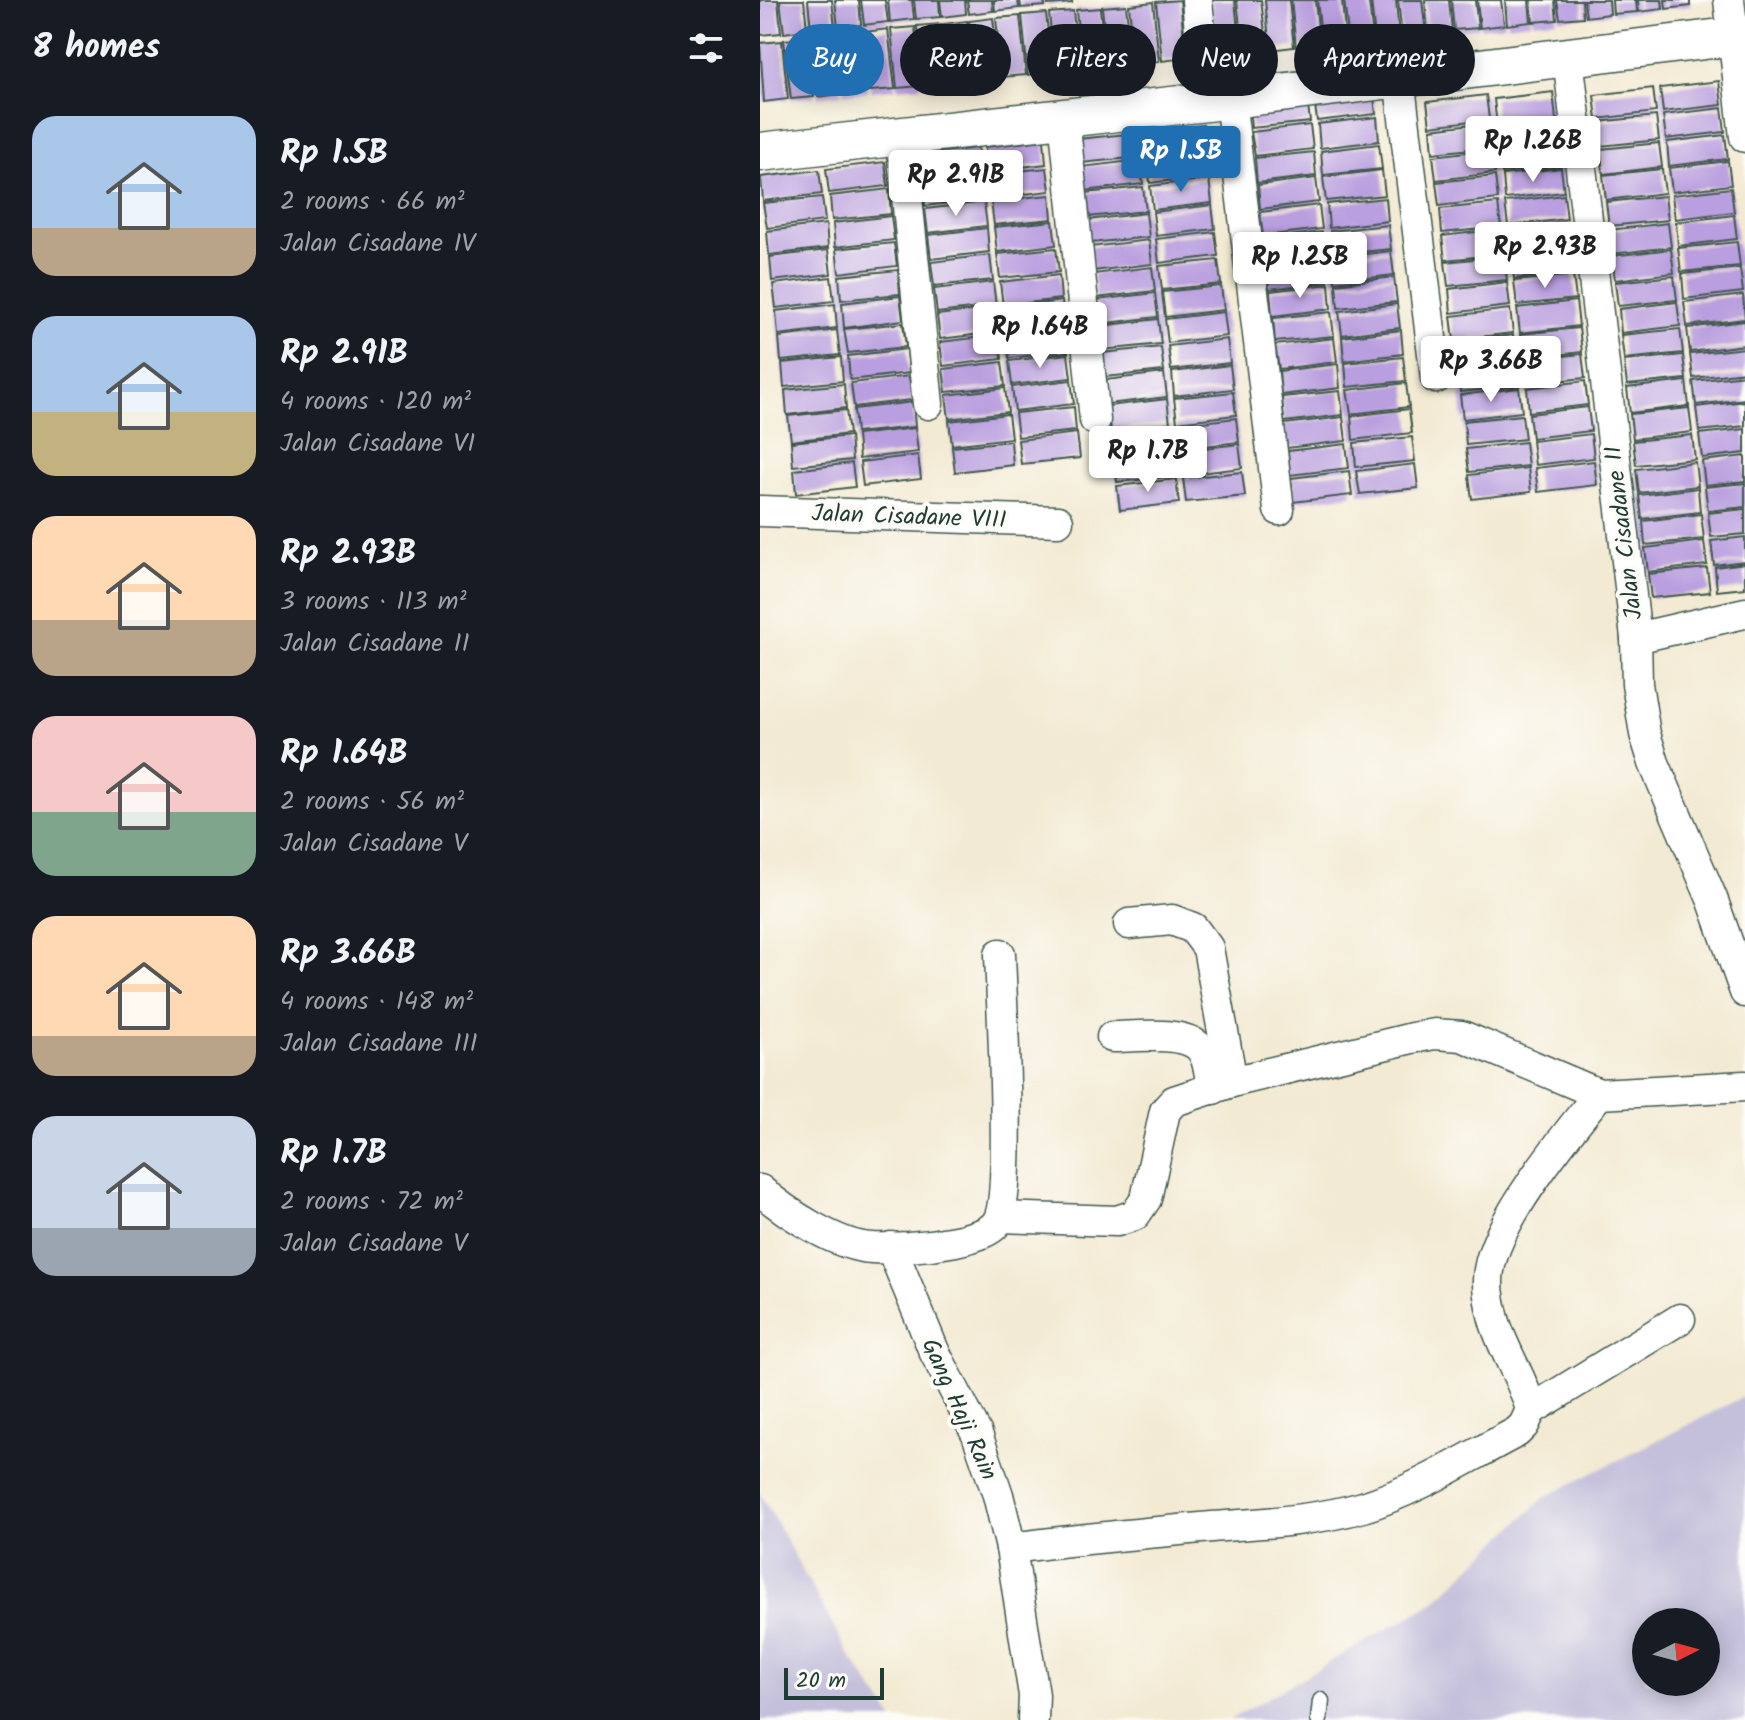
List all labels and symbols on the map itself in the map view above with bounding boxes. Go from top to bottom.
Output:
pin: Rp 1.26B [1450,116,1616,184]
pin: Rp 1.5B [1107,126,1255,194]
pin: Rp 2.91B [873,150,1039,218]
pin: Rp 2.93B [1462,222,1628,290]
pin: Rp 1.25B [1217,232,1383,300]
pin: Rp 1.64B [957,302,1123,370]
pin: Rp 3.66B [1408,336,1574,404]
pin: Rp 1.7B [1074,426,1222,494]
street label: Jalan Cisadane II [1594,444,1655,622]
street label: Jalan Cisadane VIII [811,495,1007,540]
street label: Gang Haji Rain [910,1332,1007,1487]
north arrow [1632,1608,1720,1696]
scale bar [784,1664,884,1700]

